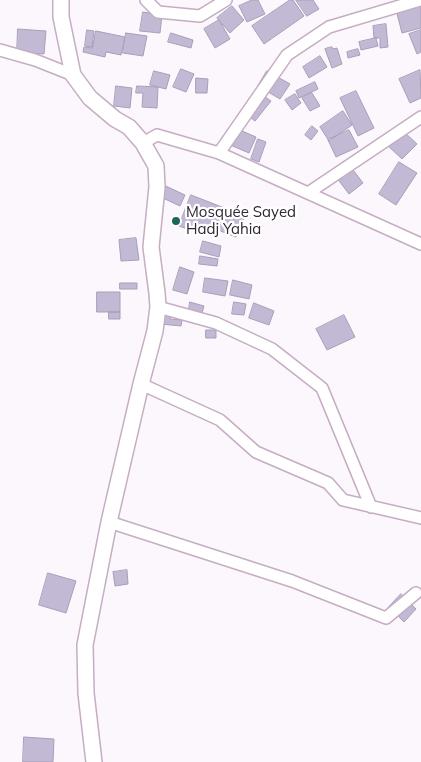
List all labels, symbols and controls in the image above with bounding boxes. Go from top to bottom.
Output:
place label: Mosquée Sayed Hadj Yahia [186,203,296,238]
marker: Mosquée Sayed Hadj Yahia [170,215,182,227]

